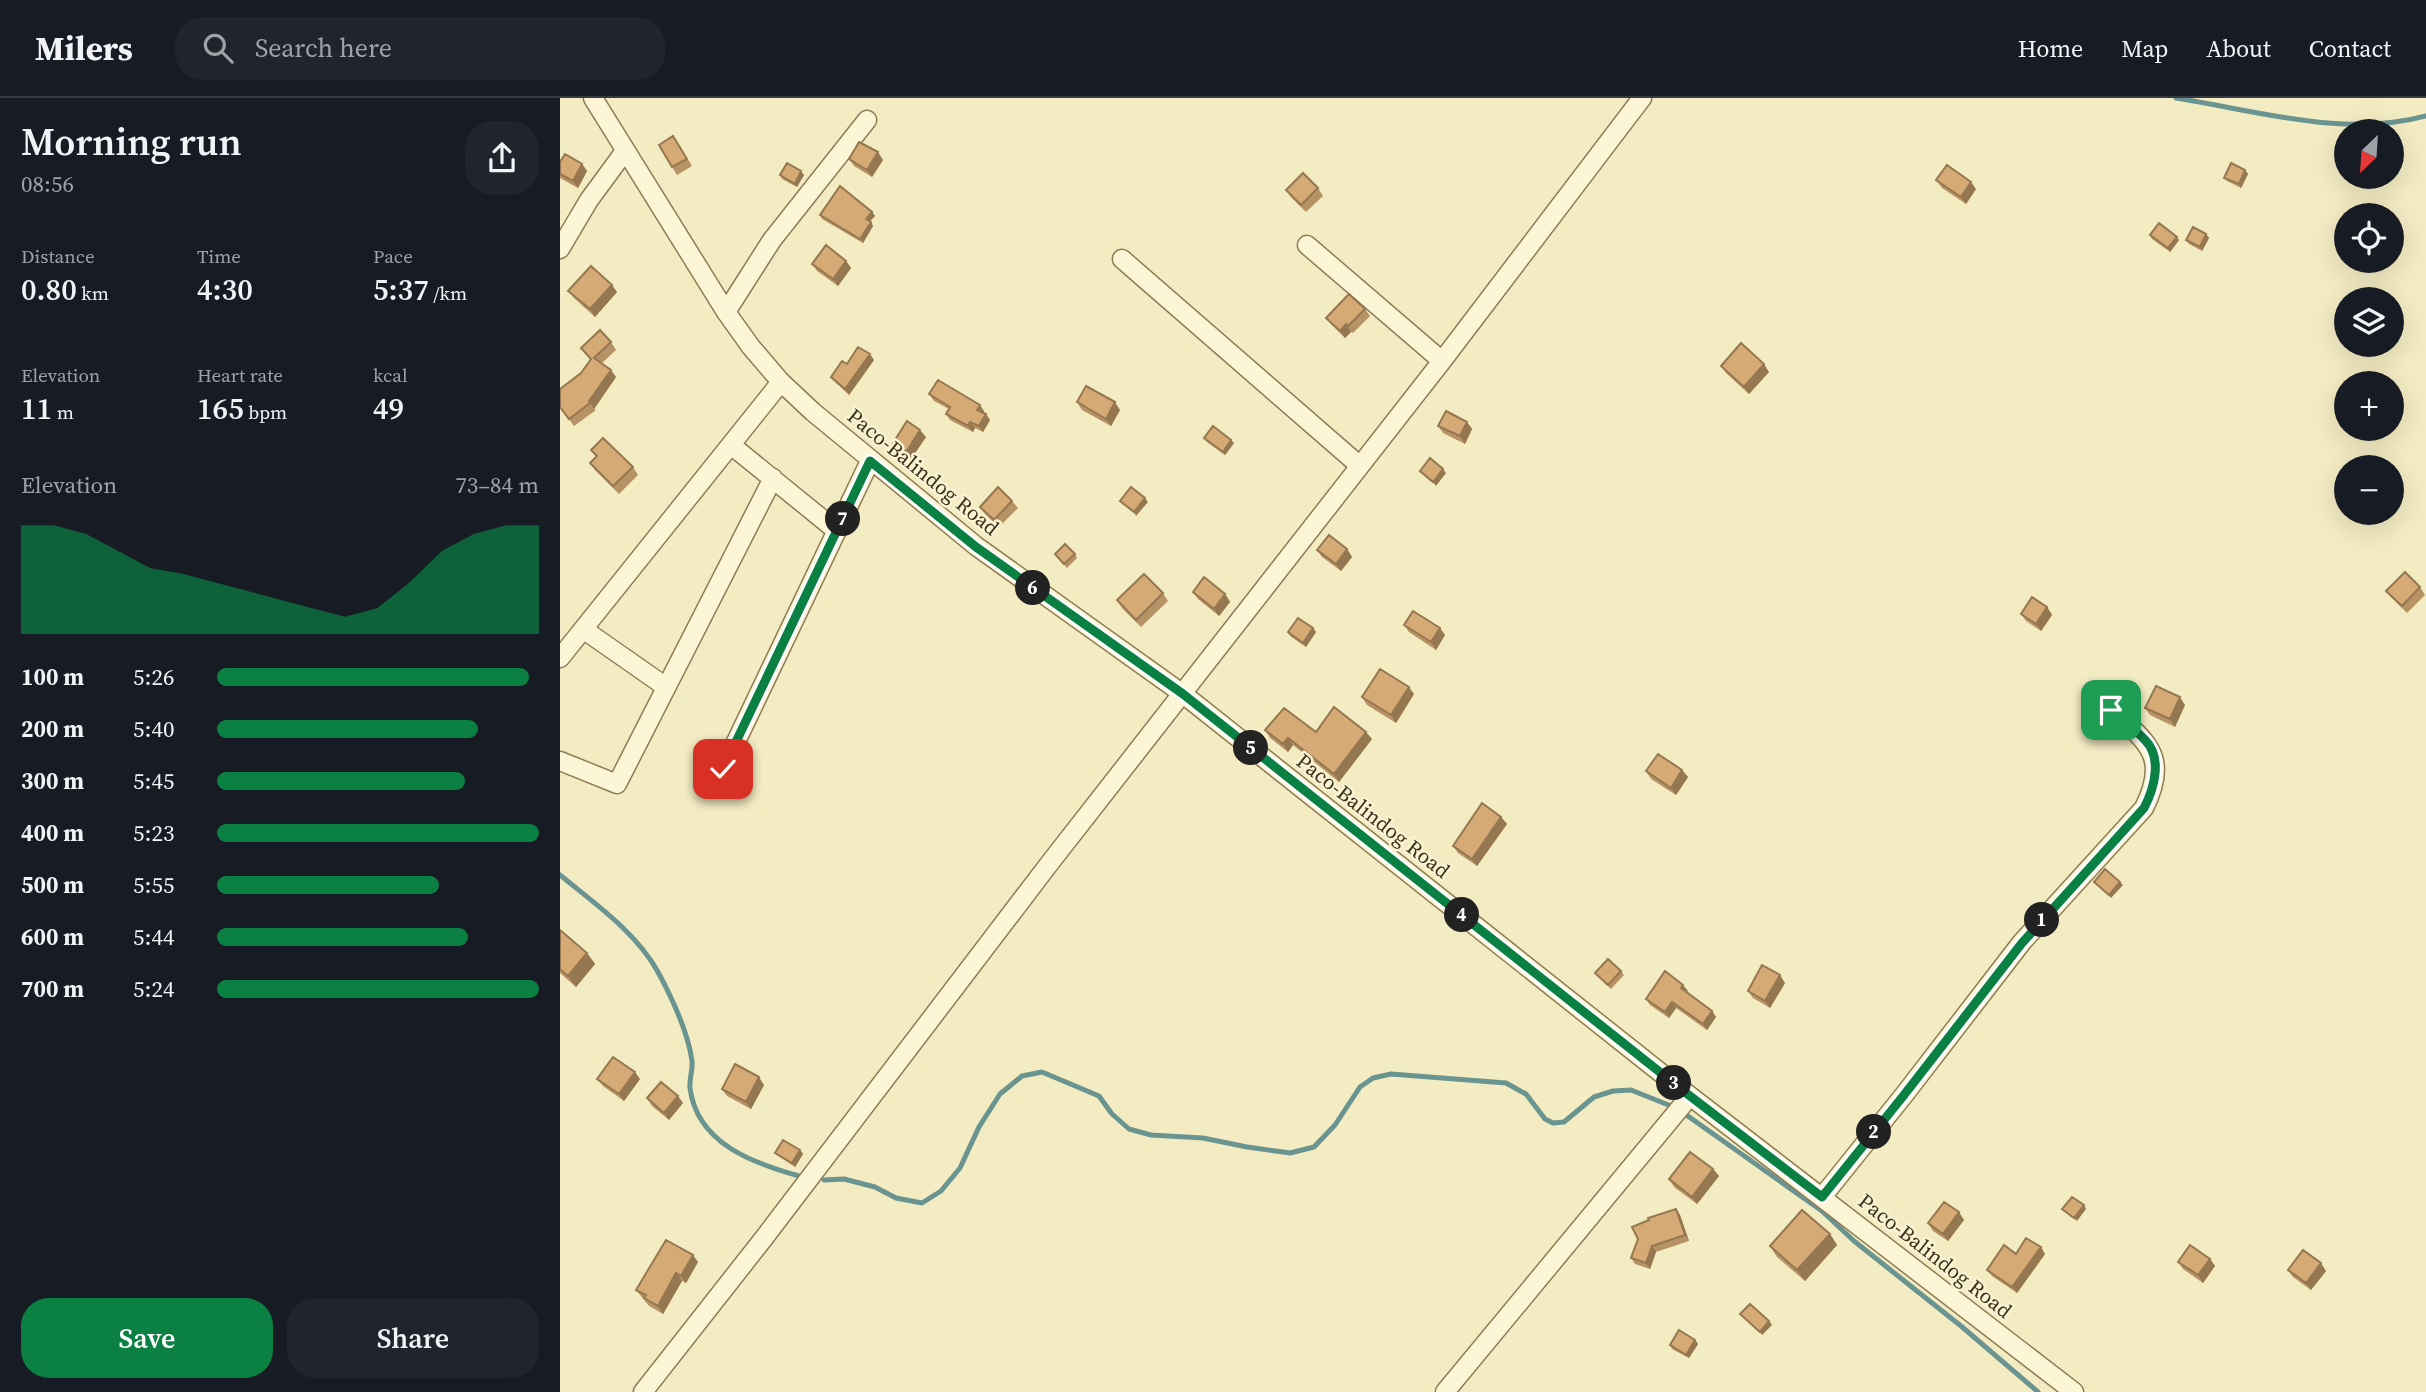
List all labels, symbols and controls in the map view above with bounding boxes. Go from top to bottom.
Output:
search box [175,17,665,80]
text: Milers [35,26,133,71]
icon: search [199,29,237,67]
text: Search here [255,30,392,66]
text: Home [2018,32,2083,65]
text: Map [2121,32,2168,65]
text: About [2206,32,2271,65]
text: Contact [2309,32,2391,65]
text: Morning run [21,116,242,168]
north arrow [2334,119,2404,189]
map controls [2334,119,2404,525]
button: share [465,121,539,195]
text: 08:56 [21,168,74,200]
button: locate [2334,203,2404,273]
text: Distance [21,243,95,269]
text: Time [197,243,241,269]
text: Pace [373,243,413,269]
text: 0.80 [21,269,77,310]
text: 4:30 [197,269,253,310]
text: 5:37 [373,269,429,310]
text: km [77,280,109,306]
text: /km [429,280,467,306]
button: layers [2334,287,2404,357]
text: Elevation [21,362,100,388]
text: Heart rate [197,362,283,388]
text: kcal [373,362,408,388]
button: + [2334,371,2404,441]
text: 11 [21,388,52,429]
text: 165 [197,388,244,429]
text: 49 [373,388,404,429]
text: m [52,399,74,425]
text: bpm [244,399,287,425]
street label: Paco-Balindog Road [841,401,1005,542]
button: − [2334,455,2404,525]
text: Elevation [21,469,117,501]
text: 73–84 m [455,469,539,501]
pin: 7 [826,502,860,536]
text: 7 [837,505,848,531]
pin: 6 [1016,570,1050,606]
text: 6 [1027,574,1038,600]
text: 100 m [21,661,84,693]
text: 5:26 [133,661,174,693]
pin [2081,680,2141,740]
icon: arrive [2092,691,2130,729]
text: 200 m [21,713,84,745]
text: 5:40 [133,713,174,745]
pin: 5 [1234,730,1268,766]
text: 5 [1245,734,1256,760]
pin [693,739,753,799]
street label: Paco-Balindog Road [1290,746,1456,885]
icon: check [704,750,742,788]
text: 300 m [21,765,84,797]
text: 5:45 [133,765,174,797]
text: 400 m [21,817,84,849]
text: 5:23 [133,817,174,849]
text: 500 m [21,869,84,901]
text: 5:55 [133,869,174,901]
pin: 4 [1444,898,1480,932]
text: 4 [1456,901,1467,927]
pin: 1 [2024,902,2060,938]
text: 1 [2036,906,2047,932]
text: 600 m [21,921,84,953]
text: 5:44 [133,921,174,953]
text: 700 m [21,973,84,1005]
text: 5:24 [133,973,174,1005]
pin: 3 [1656,1066,1692,1100]
text: 3 [1668,1069,1679,1095]
pin: 2 [1856,1114,1892,1150]
text: 2 [1868,1118,1879,1144]
street label: Paco-Balindog Road [1852,1186,2018,1325]
button: Save [21,1298,273,1378]
button: Share [287,1298,539,1378]

